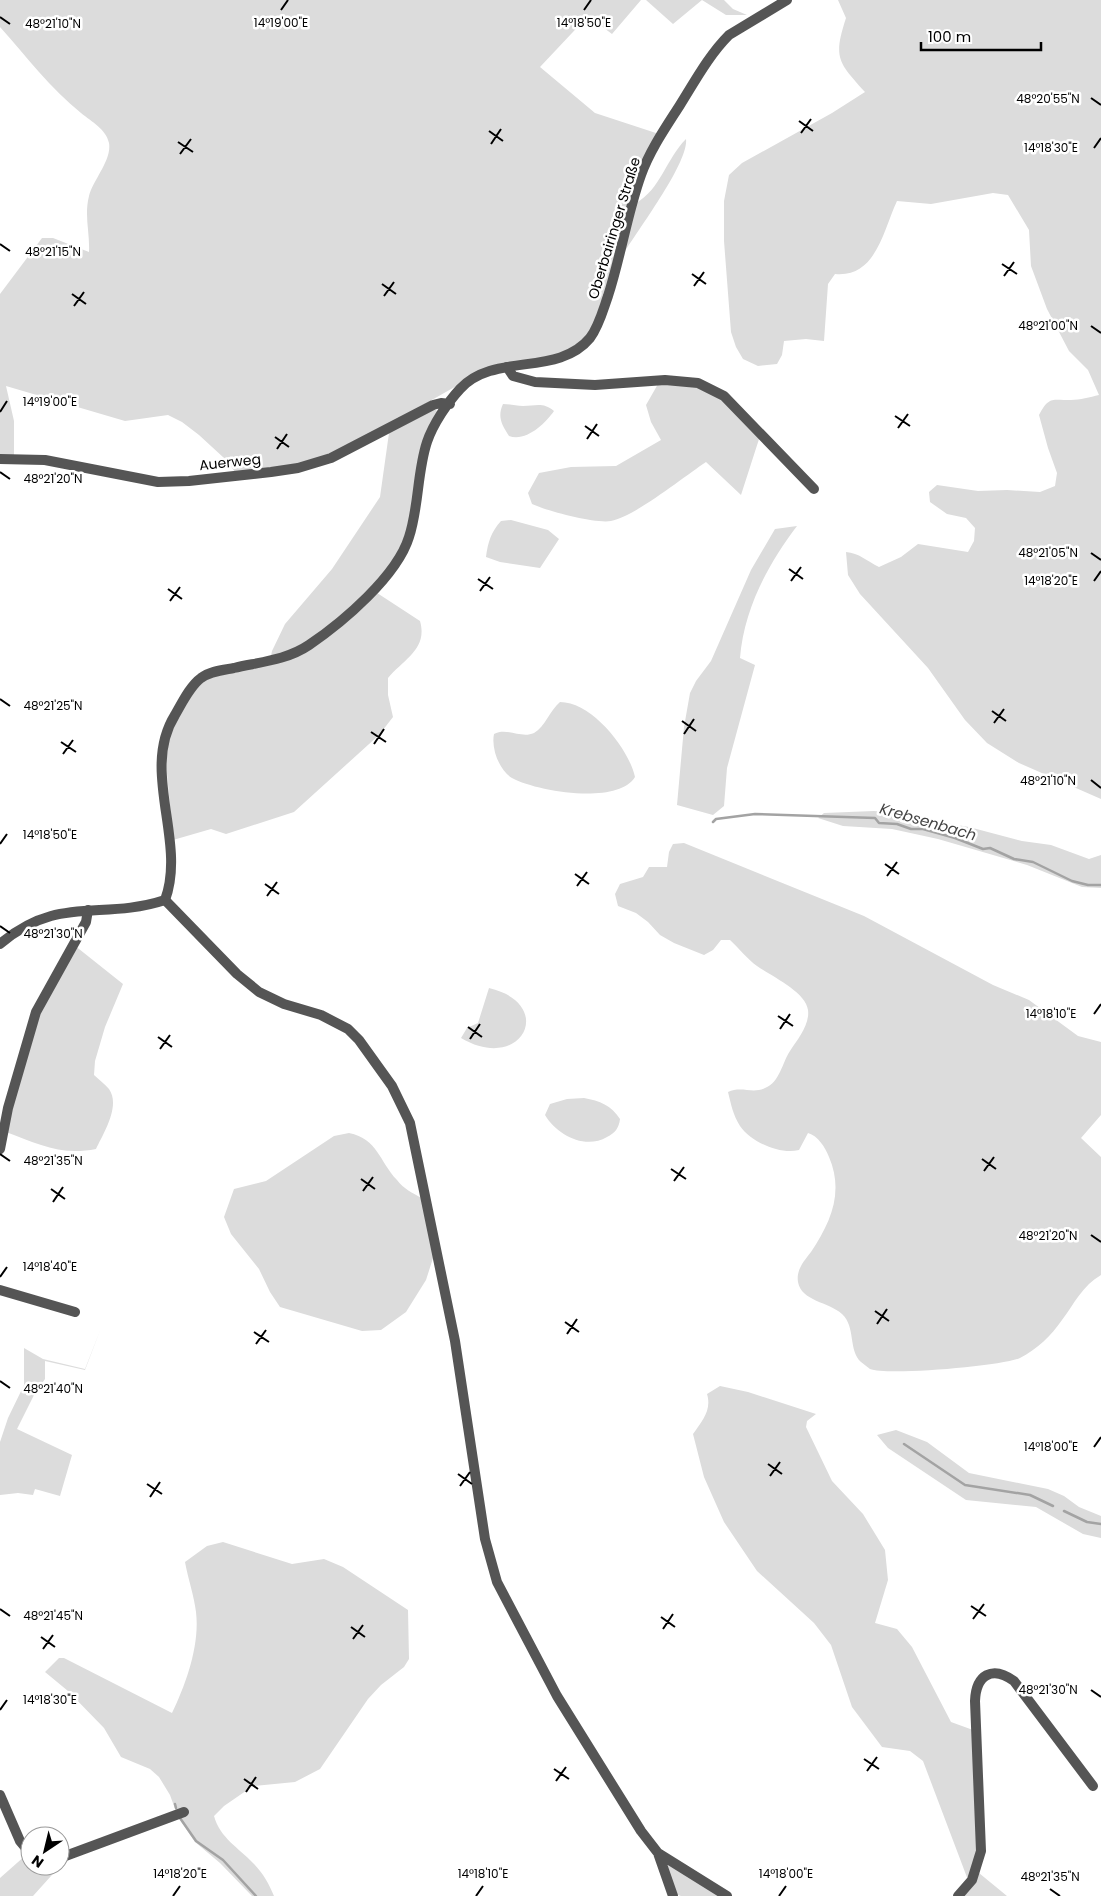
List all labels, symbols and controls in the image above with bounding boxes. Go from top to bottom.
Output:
text: 14°19'00"E [254,14,308,31]
text: 14°18'50"E [557,14,611,31]
text: 48°21'10"N [25,15,81,32]
scale bar [921,20,1041,52]
text: 100 m [928,26,971,47]
text: 48°20'55"N [1016,90,1080,107]
text: 14°18'30"E [1024,139,1078,156]
street label: Oberbairinger Straße [583,154,645,302]
text: 48°21'15"N [25,243,81,260]
text: 48°21'00"N [1018,317,1078,334]
text: 14°19'00"E [23,393,77,410]
street label: Auerweg [198,449,262,475]
text: 48°21'20"N [23,470,83,487]
text: 48°21'05"N [1018,544,1078,561]
text: 14°18'20"E [1024,572,1078,589]
text: 48°21'25"N [23,697,83,714]
text: 48°21'10"N [1020,772,1076,789]
water label: Krebsenbach [877,798,979,845]
text: 14°18'50"E [23,826,77,843]
text: 48°21'30"N [23,925,83,942]
text: 14°18'10"E [1026,1005,1076,1022]
text: 48°21'35"N [23,1152,83,1169]
text: 48°21'20"N [1018,1227,1078,1244]
text: 14°18'40"E [23,1258,77,1275]
text: 48°21'40"N [23,1380,83,1397]
text: 14°18'00"E [1024,1438,1078,1455]
text: 48°21'45"N [23,1607,83,1624]
text: 48°21'30"N [1018,1681,1078,1698]
text: 14°18'30"E [23,1691,77,1708]
north arrow [20,1826,70,1876]
text: N [27,1850,48,1873]
text: 14°18'20"E [153,1865,207,1882]
text: 14°18'10"E [458,1865,508,1882]
text: 14°18'00"E [759,1865,813,1882]
text: 48°21'35"N [1020,1868,1080,1885]

